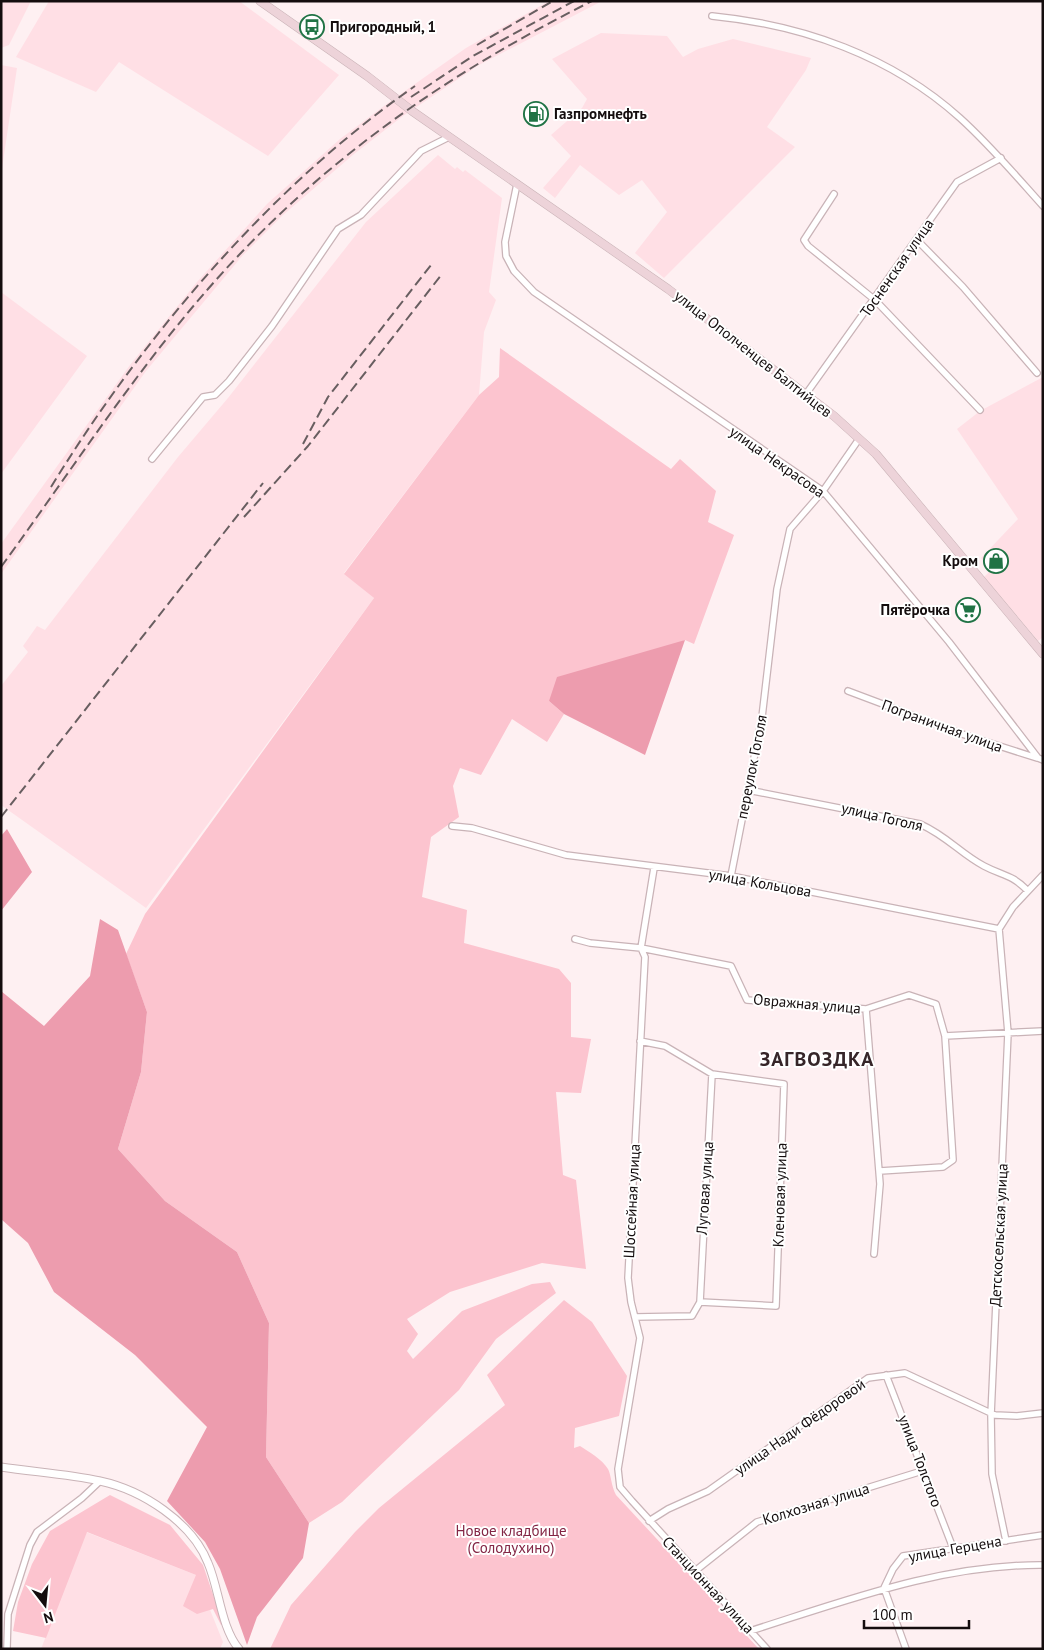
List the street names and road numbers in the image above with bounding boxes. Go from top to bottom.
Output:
street label: Тосненская улица [856,215,938,321]
street label: улица Ополченцев Балтийцев [671,286,836,421]
street label: улица Некрасова [726,422,829,501]
street label: Пограничная улица [879,695,1005,756]
street label: переулок Гоголя [732,713,771,821]
street label: улица Гоголя [839,798,925,835]
street label: улица Кольцова [707,864,813,901]
street label: Овражная улица [752,989,862,1018]
street label: Луговая улица [692,1140,717,1236]
street label: Кленовая улица [768,1142,791,1248]
street label: Шоссейная улица [619,1143,644,1259]
street label: Детскосельская улица [985,1163,1012,1307]
street label: улица Нади Фёдоровой [731,1374,869,1479]
street label: улица Толстого [894,1412,947,1510]
street label: Колхозная улица [760,1478,872,1529]
street label: улица Герцена [907,1531,1003,1566]
street label: Станционная улица [658,1532,758,1637]

